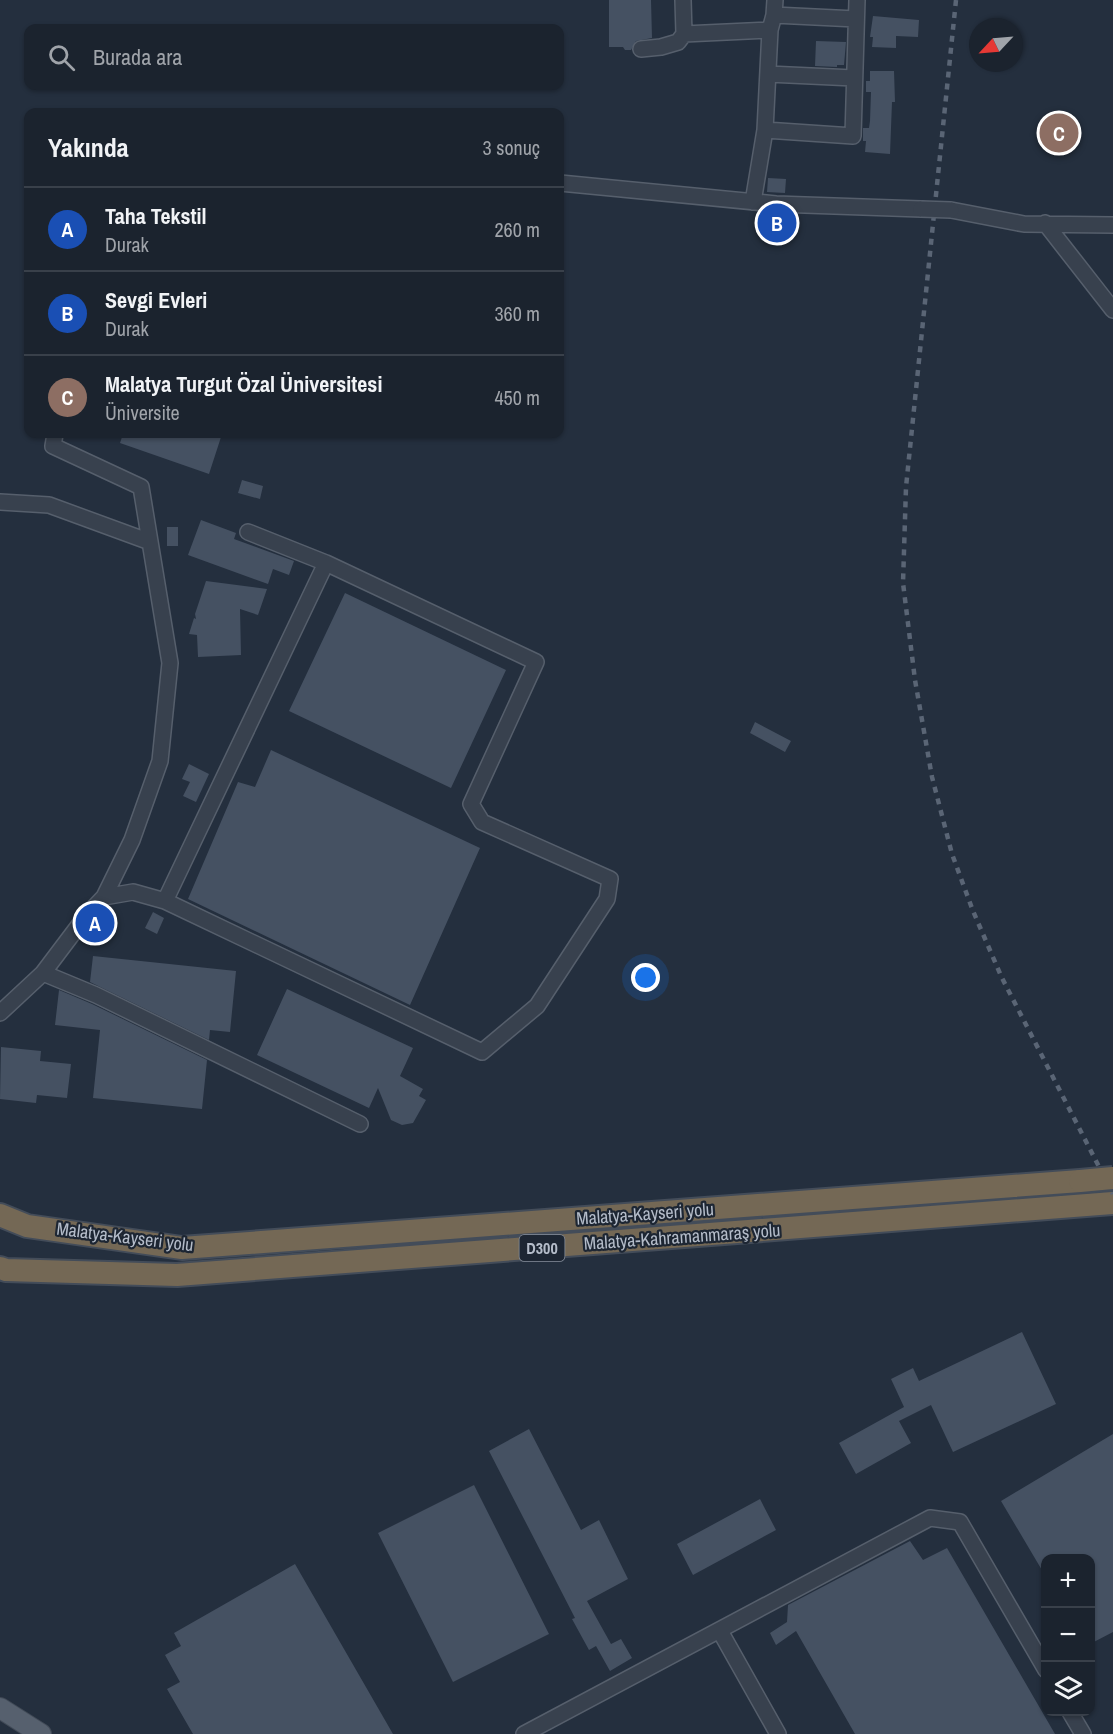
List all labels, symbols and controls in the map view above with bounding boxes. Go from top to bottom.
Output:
north arrow [969,18,1023,72]
search box [24,24,564,90]
icon: search [45,41,78,74]
text: Burada ara [93,42,182,72]
pin: C [1040,110,1078,156]
text: Yakında [48,130,129,165]
text: 3 sonuç [483,134,540,161]
pin: B [758,200,796,246]
text: Taha Tekstil [105,201,207,231]
text: A [62,216,73,243]
text: 260 m [494,216,540,243]
text: Durak [105,231,149,258]
text: Sevgi Evleri [105,285,207,315]
text: B [62,300,73,327]
text: 360 m [494,300,540,327]
text: Durak [105,315,149,342]
text: Malatya Turgut Özal Üniversitesi [105,369,382,399]
text: C [62,384,73,411]
text: 450 m [494,384,540,411]
text: Üniversite [105,399,180,426]
pin: A [76,900,115,946]
your location [631,963,660,992]
street label: Malatya-Kayseri yolu [575,1196,715,1231]
street label: Malatya-Kayseri yolu [55,1216,195,1257]
street label: Malatya-Kahramanmaraş yolu [583,1217,781,1256]
road number: D300 [520,1235,564,1261]
map controls [1041,1554,1095,1716]
button: + [1041,1554,1095,1608]
button: − [1041,1608,1095,1662]
button: layers [1041,1662,1095,1716]

